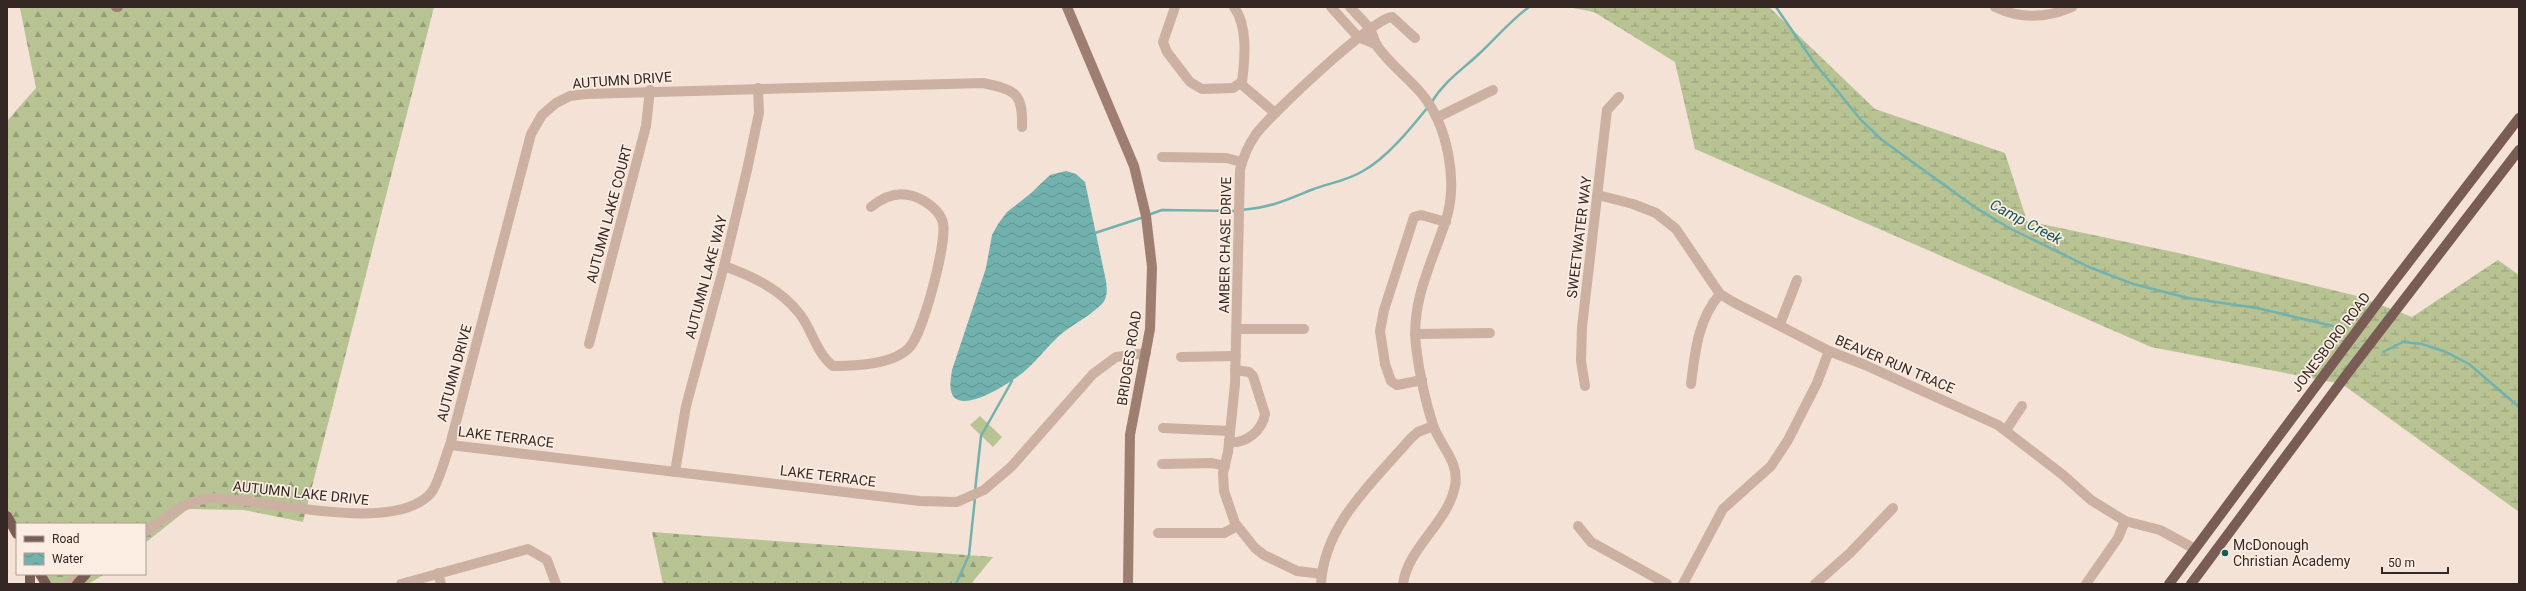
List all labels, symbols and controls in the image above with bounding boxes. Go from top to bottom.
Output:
street label: AUTUMN DRIVE [572,69,672,91]
street label: AUTUMN LAKE COURT [583,142,635,285]
street label: SWEETWATER WAY [1564,174,1595,299]
street label: AMBER CHASE DRIVE [1216,176,1234,313]
water label: Camp Creek [1987,195,2066,249]
street label: AUTUMN LAKE WAY [682,213,730,341]
street label: JONESBORO ROAD [2288,289,2374,395]
street label: BRIDGES ROAD [1114,309,1144,407]
street label: AUTUMN DRIVE [433,323,475,423]
street label: BEAVER RUN TRACE [1833,332,1957,396]
street label: LAKE TERRACE [457,423,555,451]
street label: LAKE TERRACE [779,462,877,490]
street label: AUTUMN LAKE DRIVE [232,478,370,508]
legend [16,523,146,575]
text: Road [52,532,80,546]
place label: McDonough Christian Academy [2233,537,2351,569]
marker: McDonough Christian Academy [2220,548,2230,558]
scale bar [2382,549,2448,575]
text: Water [52,552,83,566]
text: 50 m [2388,556,2415,570]

